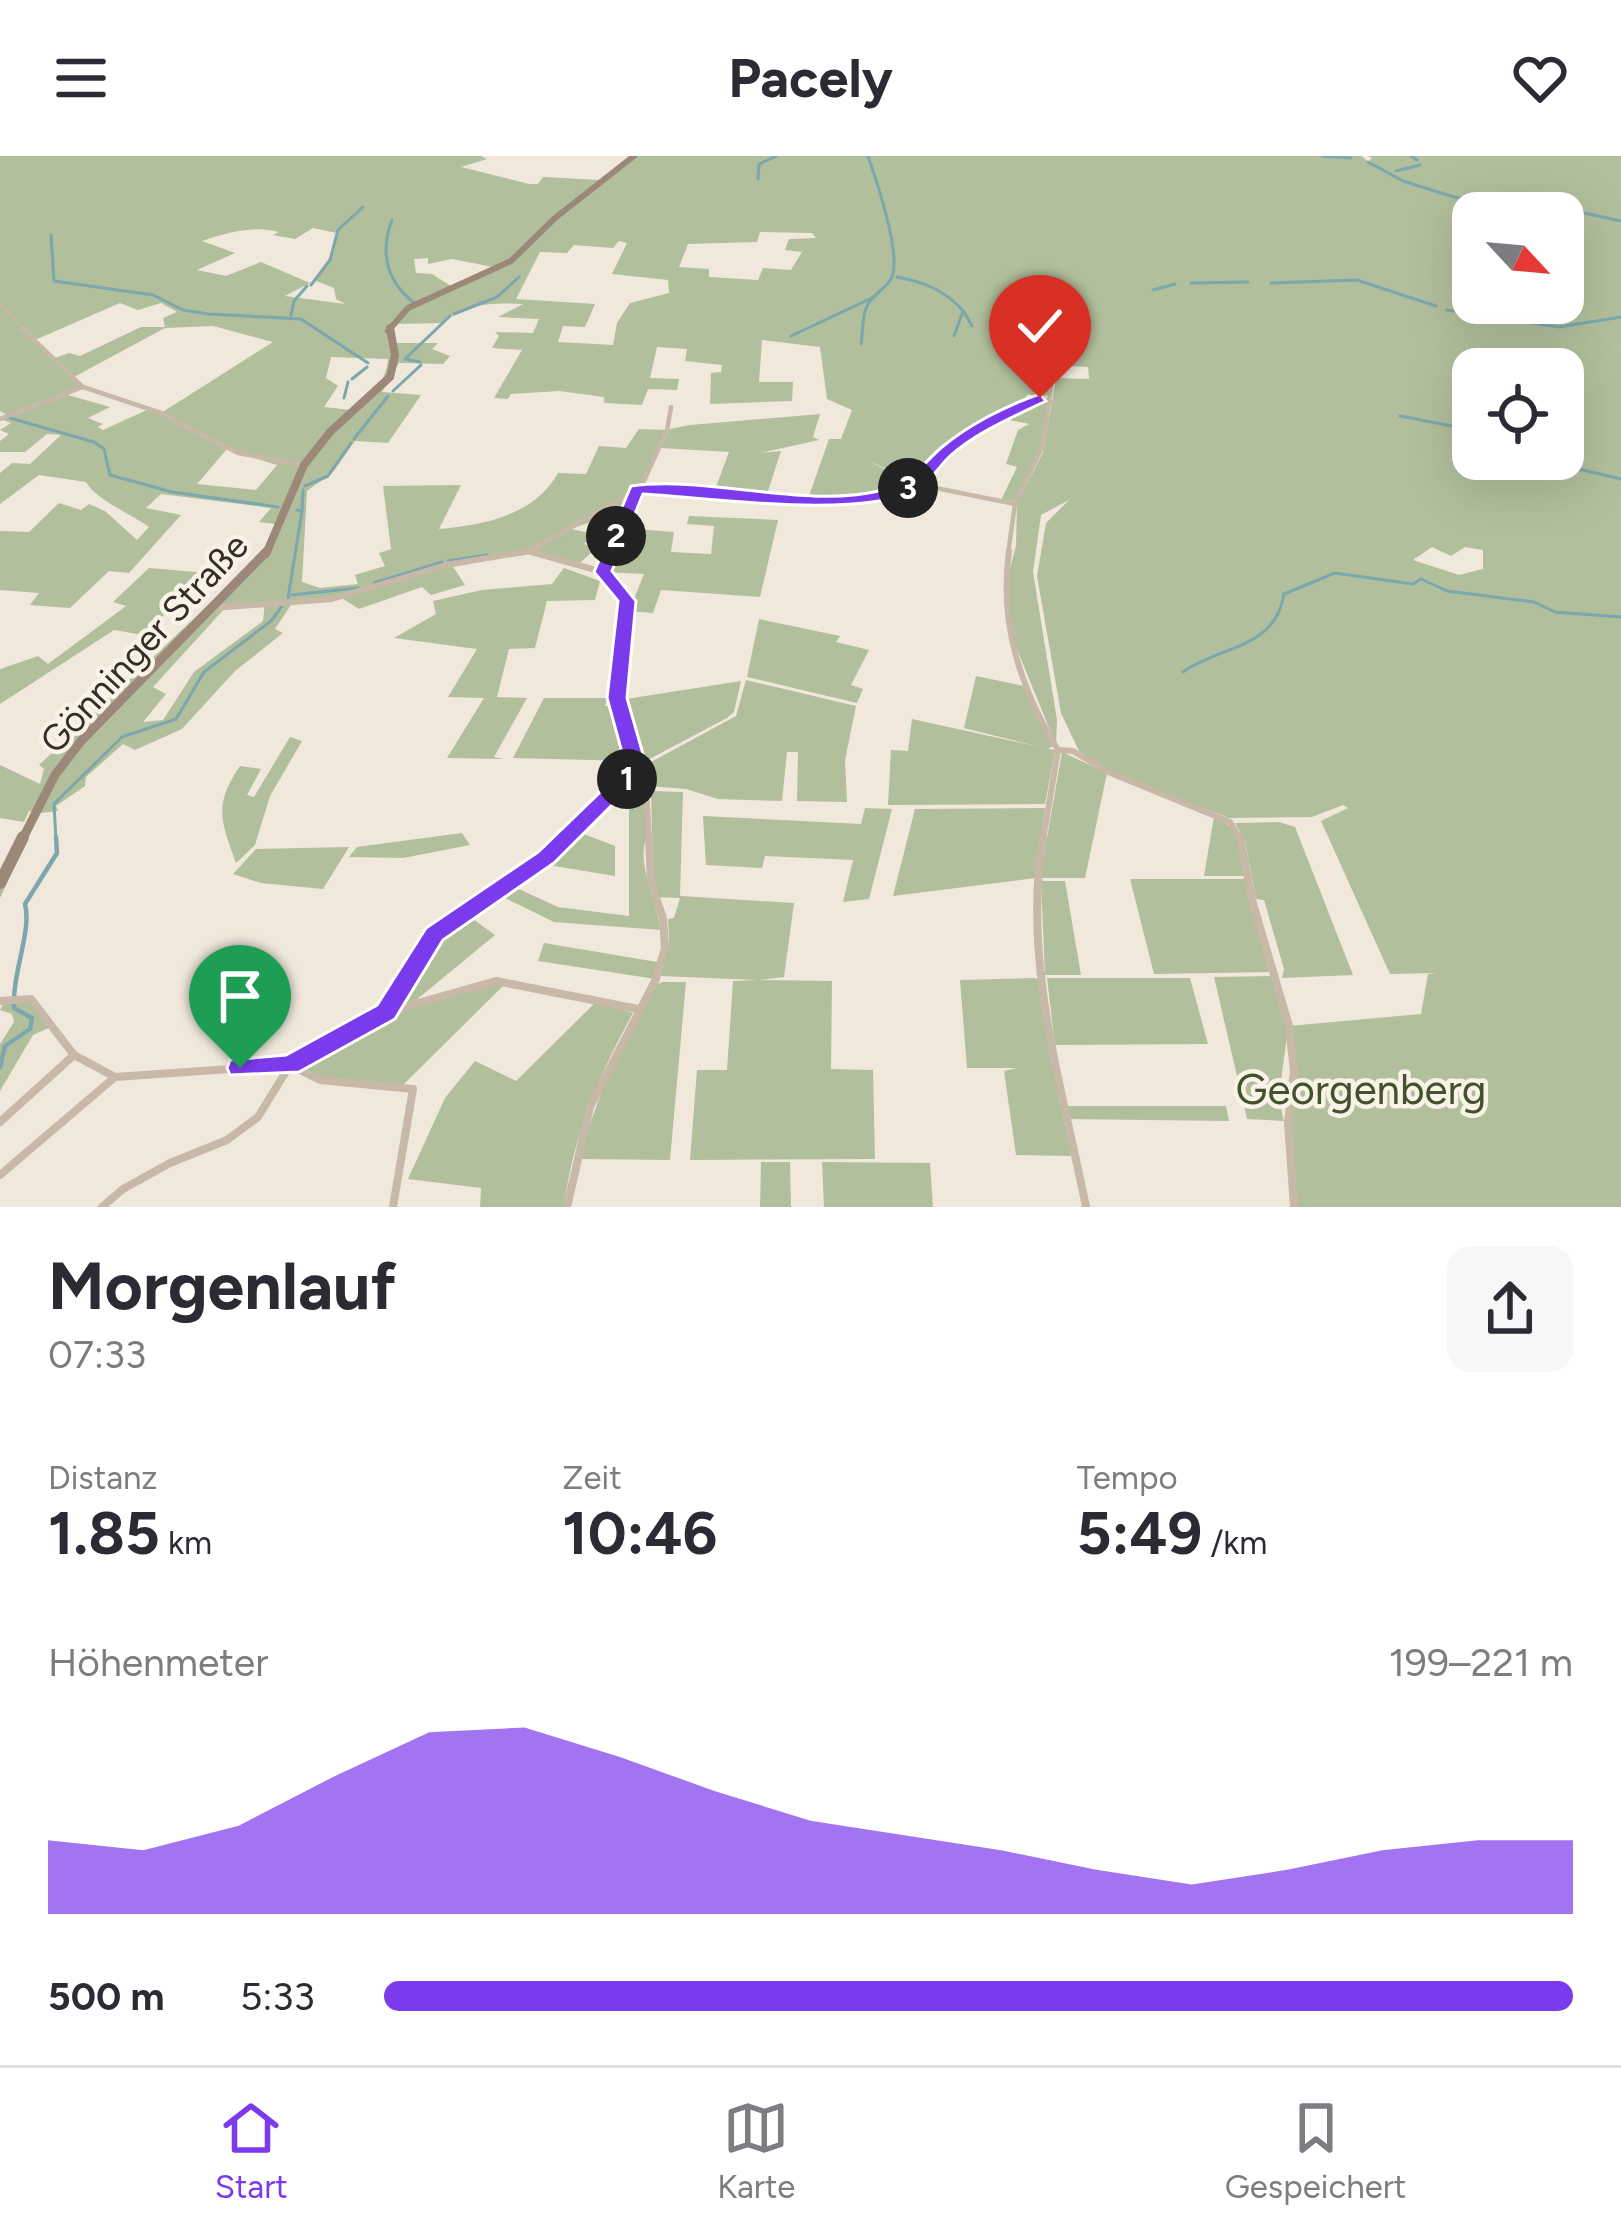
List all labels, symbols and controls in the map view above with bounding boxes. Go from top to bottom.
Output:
icon: menu [48,45,114,111]
icon: heart [1507,45,1573,111]
text: Pacely [728,46,893,111]
north arrow [1452,192,1584,324]
map controls [1452,192,1584,480]
pin [989,275,1091,398]
icon: check [1007,293,1073,359]
button: locate [1452,348,1584,480]
pin: 3 [878,458,938,518]
text: 3 [899,468,917,507]
pin: 2 [586,506,646,566]
text: 2 [606,516,626,555]
street label: Gönninger Straße [31,524,257,762]
pin: 1 [597,749,657,809]
text: 1 [620,759,634,798]
pin [189,945,291,1068]
icon: arrive [207,963,273,1029]
park label: Georgenberg [1236,1064,1486,1115]
text: Morgenlauf [48,1246,396,1326]
button: share [1447,1246,1573,1372]
text: 07:33 [48,1331,146,1378]
text: Distanz [48,1458,158,1497]
text: Zeit [562,1458,622,1497]
text: Tempo [1077,1458,1178,1497]
text: 1.85 [48,1497,160,1569]
text: 10:46 [562,1497,717,1569]
text: 5:49 [1077,1497,1202,1569]
text: km [160,1523,212,1562]
text: /km [1202,1523,1267,1562]
text: Höhenmeter [48,1639,268,1686]
text: 199–221 m [1389,1639,1573,1686]
text: 500 m [48,1973,165,2020]
text: 5:33 [240,1973,315,2020]
tab: Start [215,2095,288,2206]
tab: Karte [717,2095,795,2206]
tab: Gespeichert [1225,2095,1406,2206]

